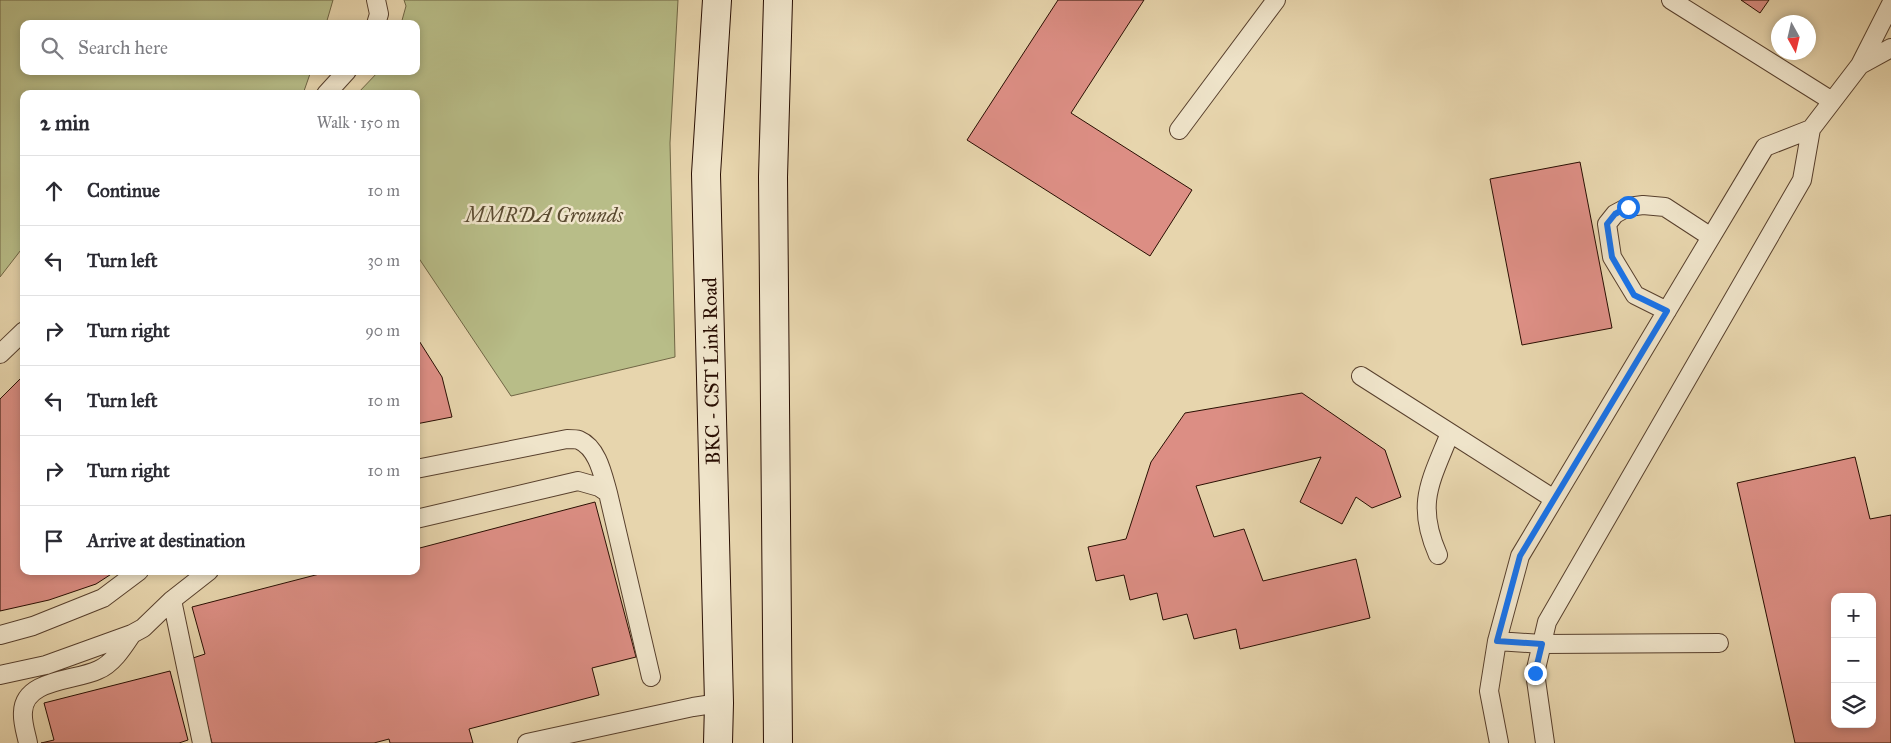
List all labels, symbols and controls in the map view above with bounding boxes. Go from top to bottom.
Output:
north arrow [1771,15,1816,60]
search box [20,20,420,75]
icon: search [38,34,66,62]
text: Search here [78,36,168,59]
text: 2 min [40,110,90,136]
text: Walk · 150 m [317,113,400,132]
icon: ahead [40,177,68,205]
text: Continue [87,179,160,202]
text: 10 m [368,181,400,200]
route start [1617,196,1640,219]
park label: MMRDA Grounds [463,203,624,227]
icon: left [40,247,68,275]
text: Turn left [87,249,157,272]
text: 30 m [367,251,400,270]
street label: BKC - CST Link Road [697,277,725,465]
icon: right [40,317,68,345]
text: Turn right [87,319,170,342]
text: 90 m [365,321,400,340]
icon: left [40,387,68,415]
text: Turn left [87,389,157,412]
text: 10 m [368,391,400,410]
icon: right [40,457,68,485]
text: Turn right [87,459,170,482]
text: 10 m [368,461,400,480]
icon: arrive [40,527,68,555]
text: Arrive at destination [87,529,245,552]
map controls [1831,593,1876,728]
button: + [1831,593,1876,638]
button: − [1831,638,1876,683]
route end [1524,662,1547,685]
button: layers [1831,683,1876,728]

